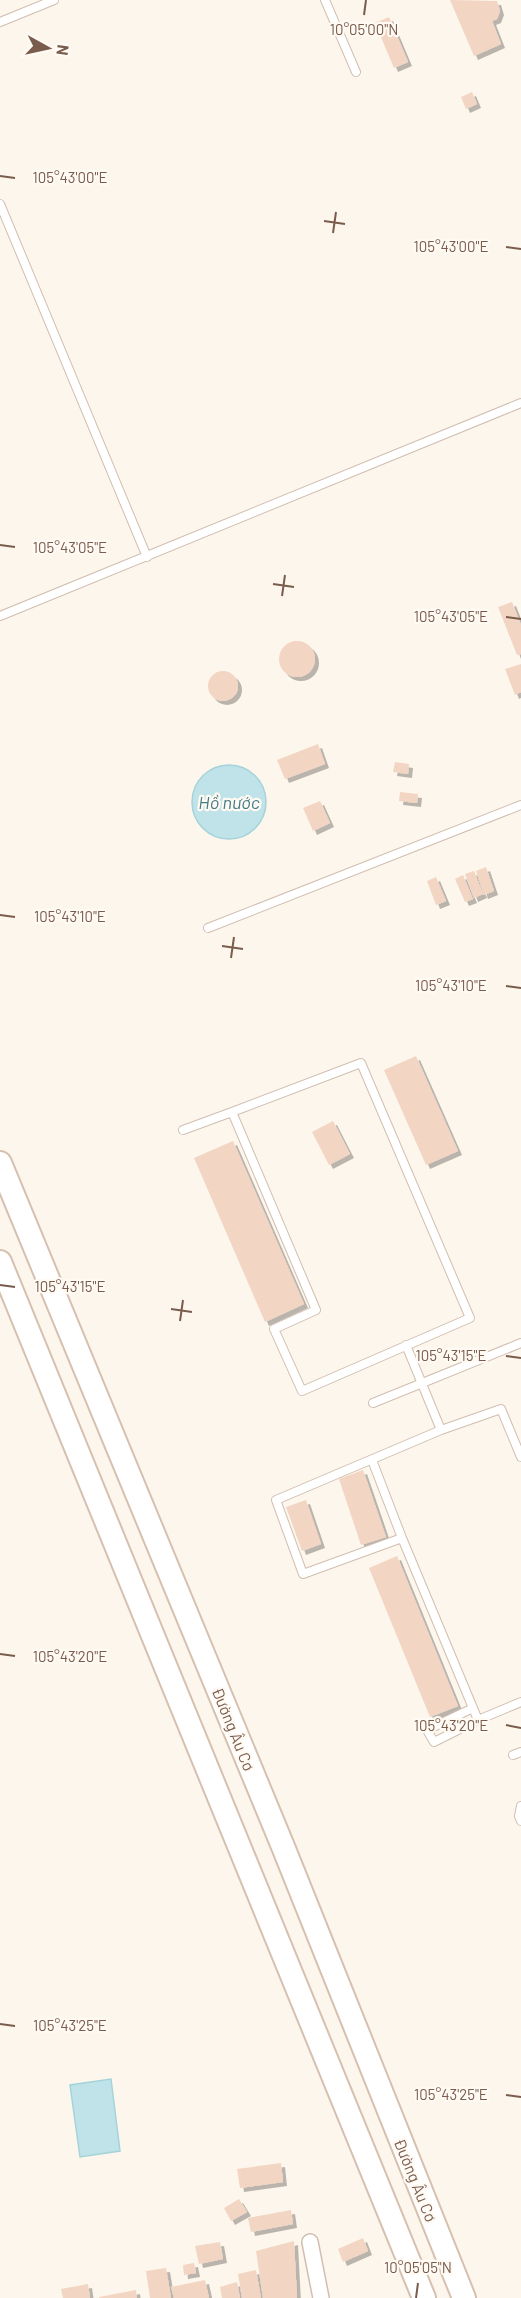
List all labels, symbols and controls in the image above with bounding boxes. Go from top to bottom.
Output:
north arrow [18,18,78,78]
text: 10°05'00"N [330,20,398,38]
text: N [53,44,73,57]
text: 105°43'00"E [32,168,108,186]
text: 105°43'00"E [413,237,489,255]
text: 105°43'05"E [33,538,107,556]
text: 105°43'05"E [414,607,488,625]
water label: Hồ nước [198,791,260,813]
text: 105°43'10"E [34,907,106,925]
text: 105°43'10"E [415,976,487,994]
text: 105°43'15"E [34,1277,106,1295]
text: 105°43'15"E [415,1346,487,1364]
text: 105°43'20"E [33,1647,107,1665]
street label: Đường Âu Cơ [209,1685,259,1773]
text: 105°43'20"E [414,1716,488,1734]
text: 105°43'25"E [33,2016,107,2034]
text: 105°43'25"E [414,2085,488,2103]
street label: Đường Âu Cơ [391,2136,441,2224]
text: 10°05'05"N [384,2258,452,2276]

